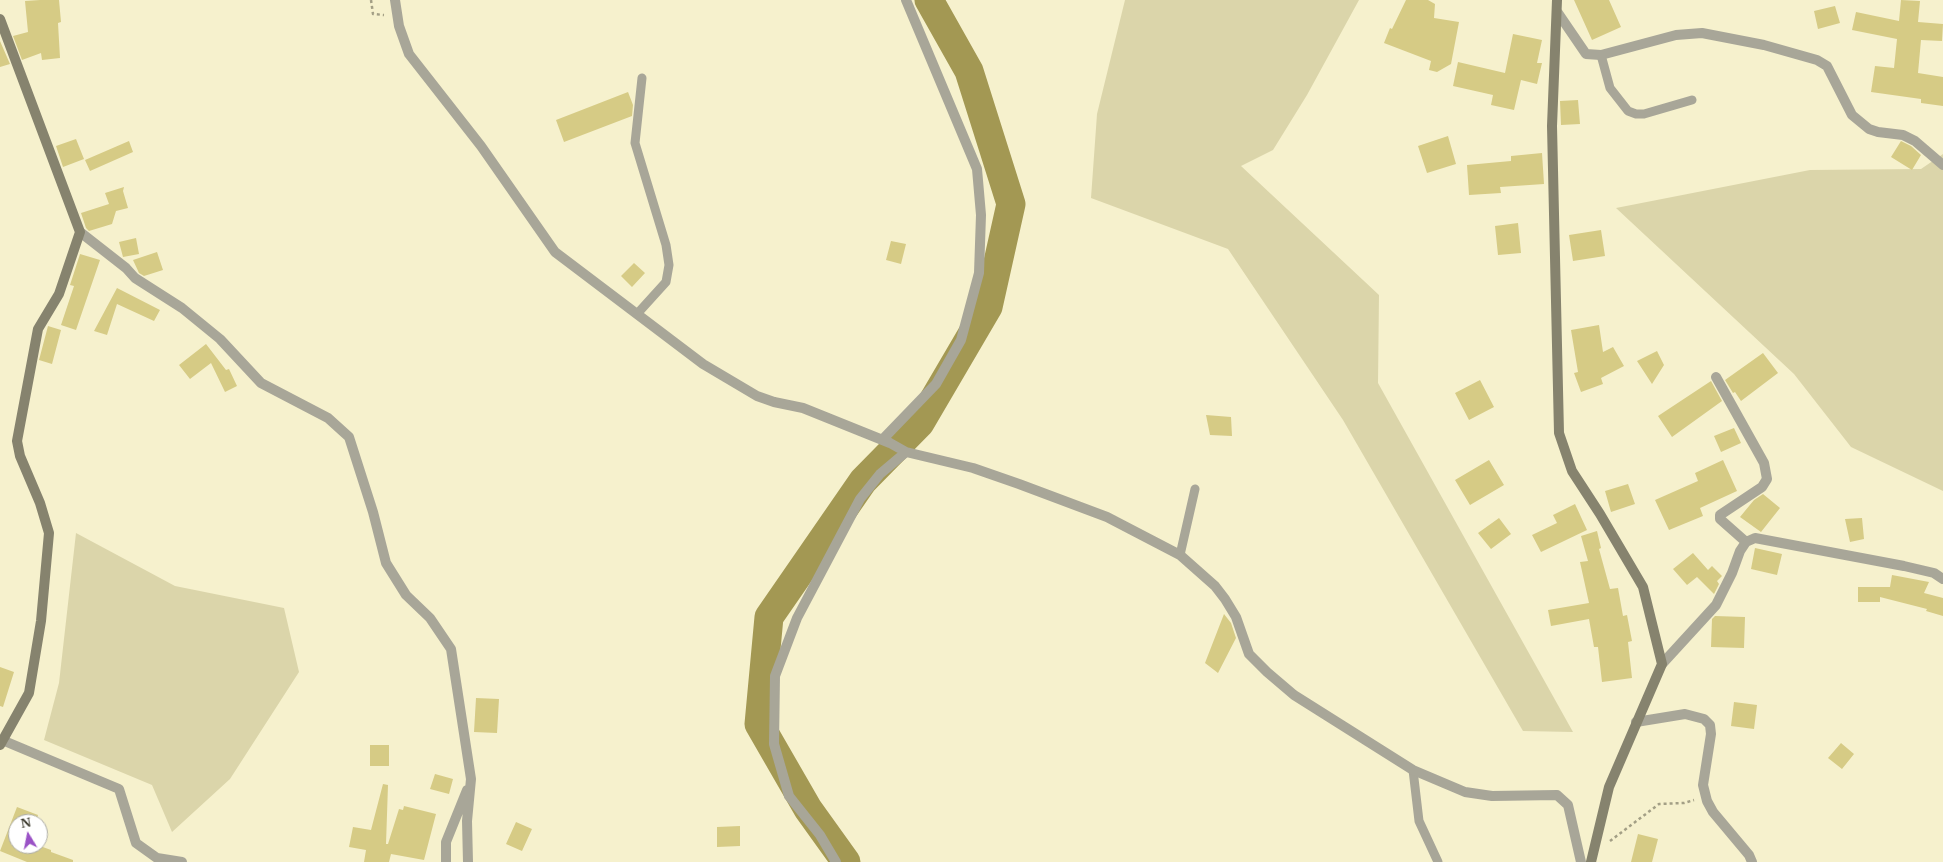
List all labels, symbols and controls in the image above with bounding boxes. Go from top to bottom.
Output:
north arrow [8,814,48,854]
text: N [20,815,32,831]

